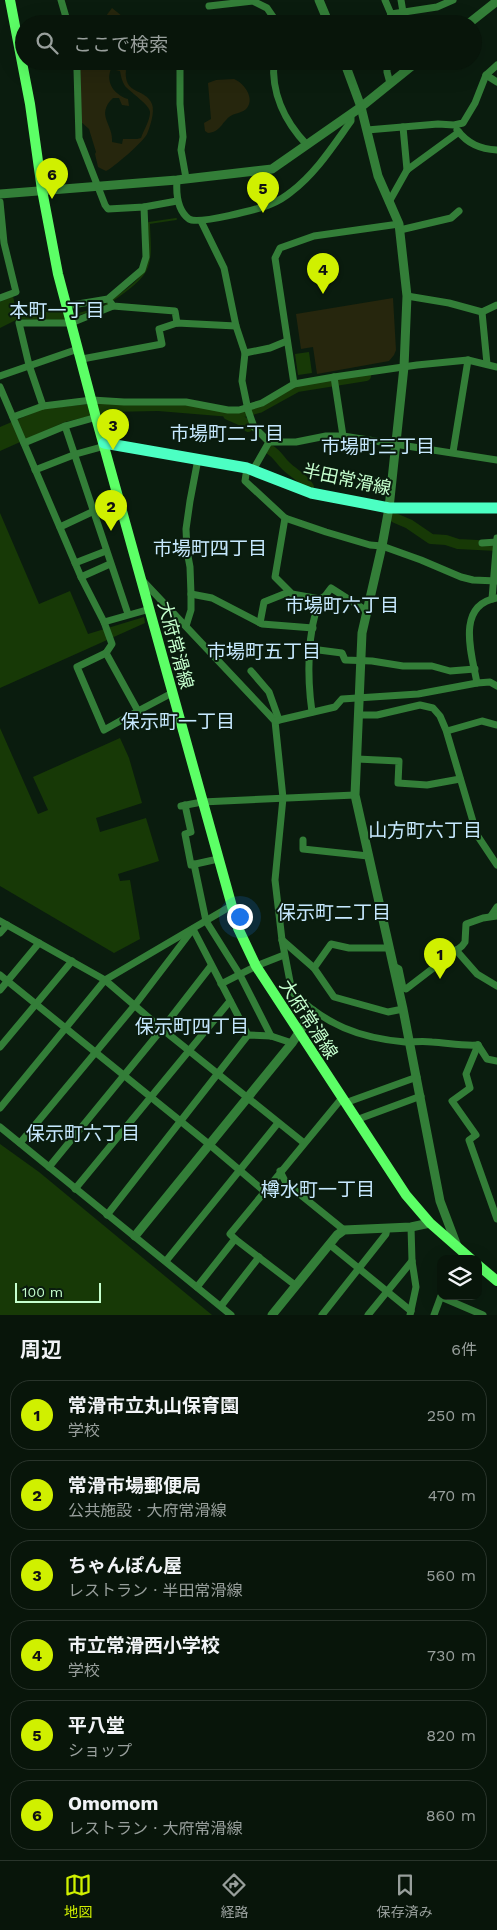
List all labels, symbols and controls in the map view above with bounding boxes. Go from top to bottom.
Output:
search box [15,15,482,70]
icon: search [33,29,61,57]
text: ここで検索 [73,33,168,56]
pin: 6 [36,158,68,199]
pin: 5 [247,172,279,213]
pin: 4 [307,253,339,294]
district label: 本町一丁目 [9,299,105,322]
pin: 3 [97,409,129,450]
district label: 市場町二丁目 [170,422,284,445]
district label: 市場町三丁目 [321,435,435,458]
street label: 半田常滑線 [301,459,393,499]
pin: 2 [95,490,127,531]
district label: 市場町四丁目 [153,537,267,560]
district label: 市場町六丁目 [285,594,399,617]
street label: 大府常滑線 [154,599,198,691]
district label: 市場町五丁目 [207,640,321,663]
district label: 保示町一丁目 [121,710,235,733]
district label: 山方町六丁目 [368,819,482,842]
district label: 保示町二丁目 [277,901,391,924]
your location [227,904,253,930]
pin: 1 [424,938,456,979]
street label: 大府常滑線 [276,976,342,1062]
district label: 保示町四丁目 [135,1015,249,1038]
district label: 保示町六丁目 [26,1122,140,1145]
district label: 樽水町一丁目 [261,1178,375,1201]
map controls [437,1255,482,1300]
button: layers [437,1255,482,1300]
scale bar [15,1280,101,1303]
text: 100 m [22,1284,63,1300]
text: 周辺 [20,1337,62,1362]
text: 6件 [451,1340,477,1359]
text: 常滑市立丸山保育園 [68,1394,239,1417]
text: 1 [34,1406,40,1425]
text: 250 m [427,1406,476,1425]
text: 学校 [68,1421,100,1440]
text: 常滑市場郵便局 [68,1474,201,1497]
text: 2 [32,1486,42,1505]
text: 470 m [428,1486,476,1505]
text: 公共施設 · 大府常滑線 [68,1501,227,1520]
text: ちゃんぽん屋 [68,1554,182,1577]
text: 3 [32,1566,42,1585]
text: 560 m [426,1566,476,1585]
text: レストラン · 半田常滑線 [68,1581,243,1600]
text: 市立常滑西小学校 [68,1634,220,1657]
text: 4 [32,1646,42,1665]
text: 730 m [427,1646,476,1665]
text: 学校 [68,1661,100,1680]
text: 平八堂 [68,1714,125,1737]
text: 5 [32,1726,42,1745]
text: 820 m [426,1726,476,1745]
text: ショップ [68,1741,132,1760]
text: Omomom [68,1792,158,1815]
text: 6 [32,1806,42,1825]
text: 860 m [426,1806,476,1825]
text: レストラン · 大府常滑線 [68,1819,243,1838]
tab: 地図 [64,1871,92,1921]
tab: 経路 [220,1871,248,1921]
tab: 保存済み [377,1871,433,1921]

